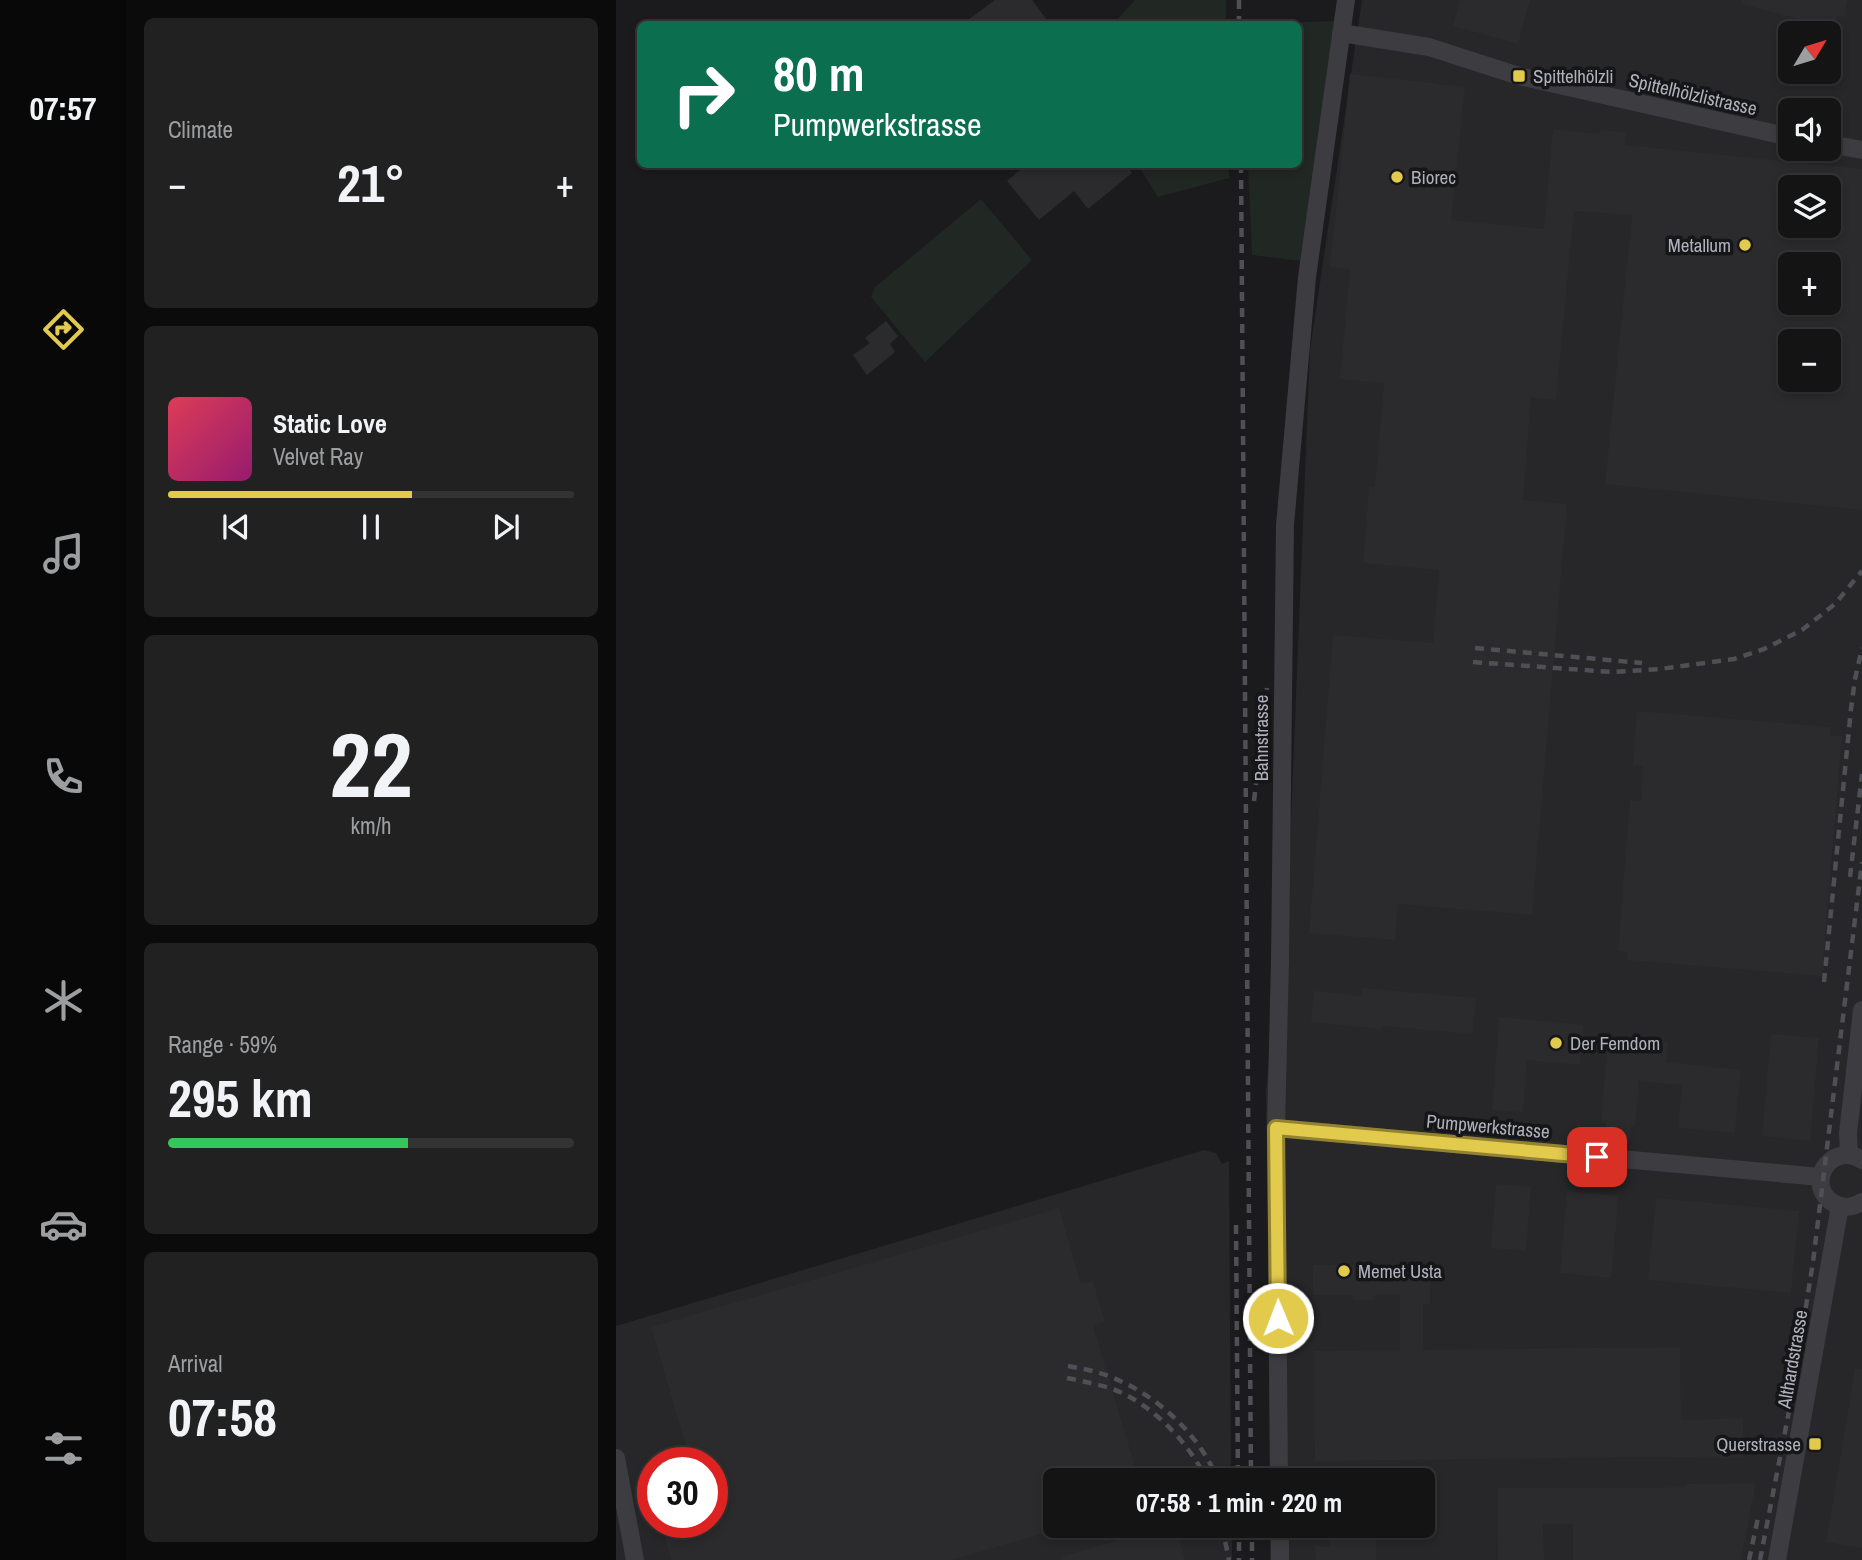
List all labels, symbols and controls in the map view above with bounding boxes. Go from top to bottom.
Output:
north arrow [1778,21,1841,84]
map controls [1778,21,1841,392]
text: 80 m [773,40,865,106]
icon: right [658,49,749,140]
place label: Spittelhölzli [1533,63,1614,89]
street label: Spittelhölzlistrasse [1626,67,1760,121]
marker: Spittelhölzli [1511,68,1527,84]
text: 07:57 [29,87,97,130]
button: sound [1778,98,1841,161]
text: Pumpwerkstrasse [773,103,982,146]
text: Climate [168,114,233,145]
text: 21° [337,148,405,218]
text: − [168,158,186,209]
text: + [556,158,574,209]
place label: Biorec [1411,164,1456,190]
marker: Biorec [1389,169,1405,185]
button: layers [1778,175,1841,238]
place label: Metallum [1668,232,1731,258]
marker: Metallum [1737,237,1753,253]
button: + [1778,252,1841,315]
icon: directions [39,305,88,354]
button: − [1778,329,1841,392]
text: Static Love [273,406,387,441]
text: Velvet Ray [273,441,363,472]
icon: previous [217,508,255,546]
icon: pause [352,508,390,546]
icon: next [487,508,525,546]
icon: music [39,529,88,578]
street label: Bahnstrasse [1248,695,1274,781]
text: 22 [330,703,413,825]
icon: phone [39,752,88,801]
text: km/h [351,810,391,841]
icon: climate [39,976,88,1025]
text: Range · 59% [168,1029,277,1060]
place label: Der Femdom [1570,1030,1660,1056]
marker: Der Femdom [1548,1035,1564,1051]
text: 295 km [168,1063,313,1133]
street label: Pumpwerkstrasse [1425,1108,1551,1144]
pin [1567,1127,1627,1187]
icon: arrive [1578,1138,1616,1176]
icon: car [39,1200,88,1249]
place label: Memet Usta [1358,1258,1442,1284]
marker: Memet Usta [1336,1263,1352,1279]
position arrow [1241,1281,1315,1355]
street label: Althardstrasse [1770,1308,1813,1411]
text: Arrival [168,1348,223,1379]
text: 07:58 [168,1382,277,1452]
icon: filters [39,1424,88,1473]
place label: Querstrasse [1716,1431,1801,1457]
marker: Querstrasse [1807,1436,1823,1452]
speed limit sign: 30 [637,1447,728,1538]
text: 07:58 · 1 min · 220 m [1136,1485,1342,1520]

